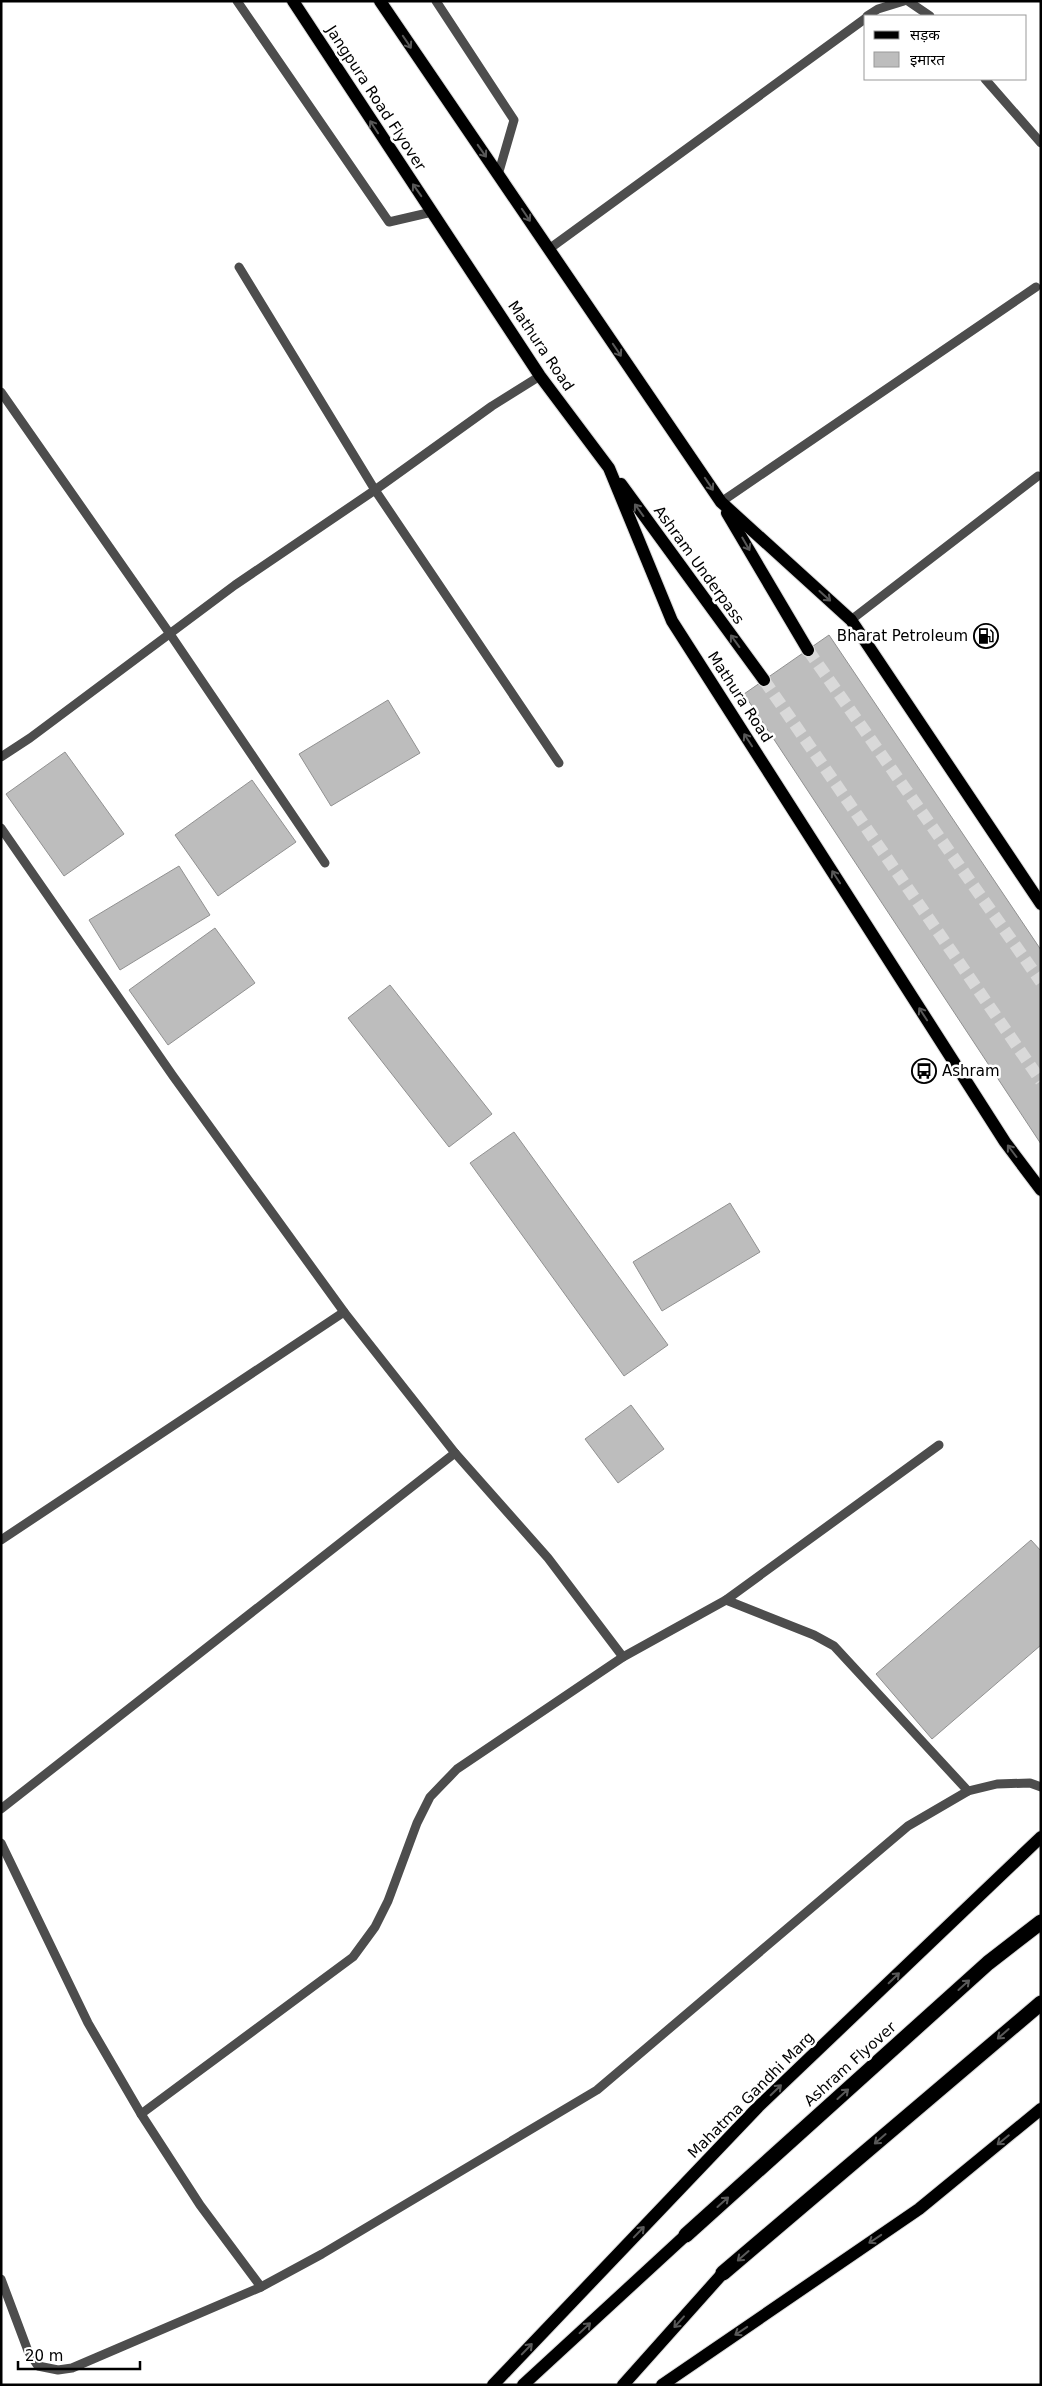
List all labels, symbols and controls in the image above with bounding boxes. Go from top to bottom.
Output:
legend [864,15,1027,80]
street label: Jangpura Road Flyover [322,21,430,175]
text: सड़क [910,26,940,44]
one-way arrow [403,34,413,48]
text: इमारत [910,51,945,69]
one-way arrow [369,120,379,134]
one-way arrow [477,144,487,158]
one-way arrow [412,183,422,197]
one-way arrow [521,208,531,222]
street label: Mathura Road [504,298,578,394]
one-way arrow [612,342,622,356]
one-way arrow [704,477,714,491]
street label: Ashram Underpass [650,502,748,628]
one-way arrow [634,503,644,517]
one-way arrow [741,537,751,551]
one-way arrow [819,590,832,602]
fuel station icon: Bharat Petroleum [973,623,999,649]
place label: Bharat Petroleum [837,627,968,645]
one-way arrow [730,634,740,648]
street label: Mathura Road [704,648,776,746]
one-way arrow [743,734,753,748]
one-way arrow [831,871,841,885]
one-way arrow [918,1007,929,1021]
bus stop icon: Ashram [911,1058,937,1084]
place label: Ashram [942,1062,1000,1080]
one-way arrow [1006,1145,1017,1158]
one-way arrow [887,1972,899,1984]
one-way arrow [957,1979,970,1991]
street label: Ashram Flyover [800,2017,900,2110]
street label: Mahatma Gandhi Marg [684,2028,818,2162]
one-way arrow [997,2028,1010,2039]
one-way arrow [770,2084,782,2096]
one-way arrow [837,2088,850,2100]
one-way arrow [873,2133,886,2145]
one-way arrow [997,2134,1010,2145]
one-way arrow [716,2197,729,2208]
one-way arrow [633,2226,645,2238]
one-way arrow [868,2234,882,2244]
one-way arrow [736,2250,749,2262]
one-way arrow [673,2316,684,2329]
one-way arrow [579,2322,591,2334]
one-way arrow [734,2326,748,2336]
scale bar [18,2338,140,2370]
one-way arrow [521,2343,533,2356]
text: 20 m [25,2347,63,2365]

